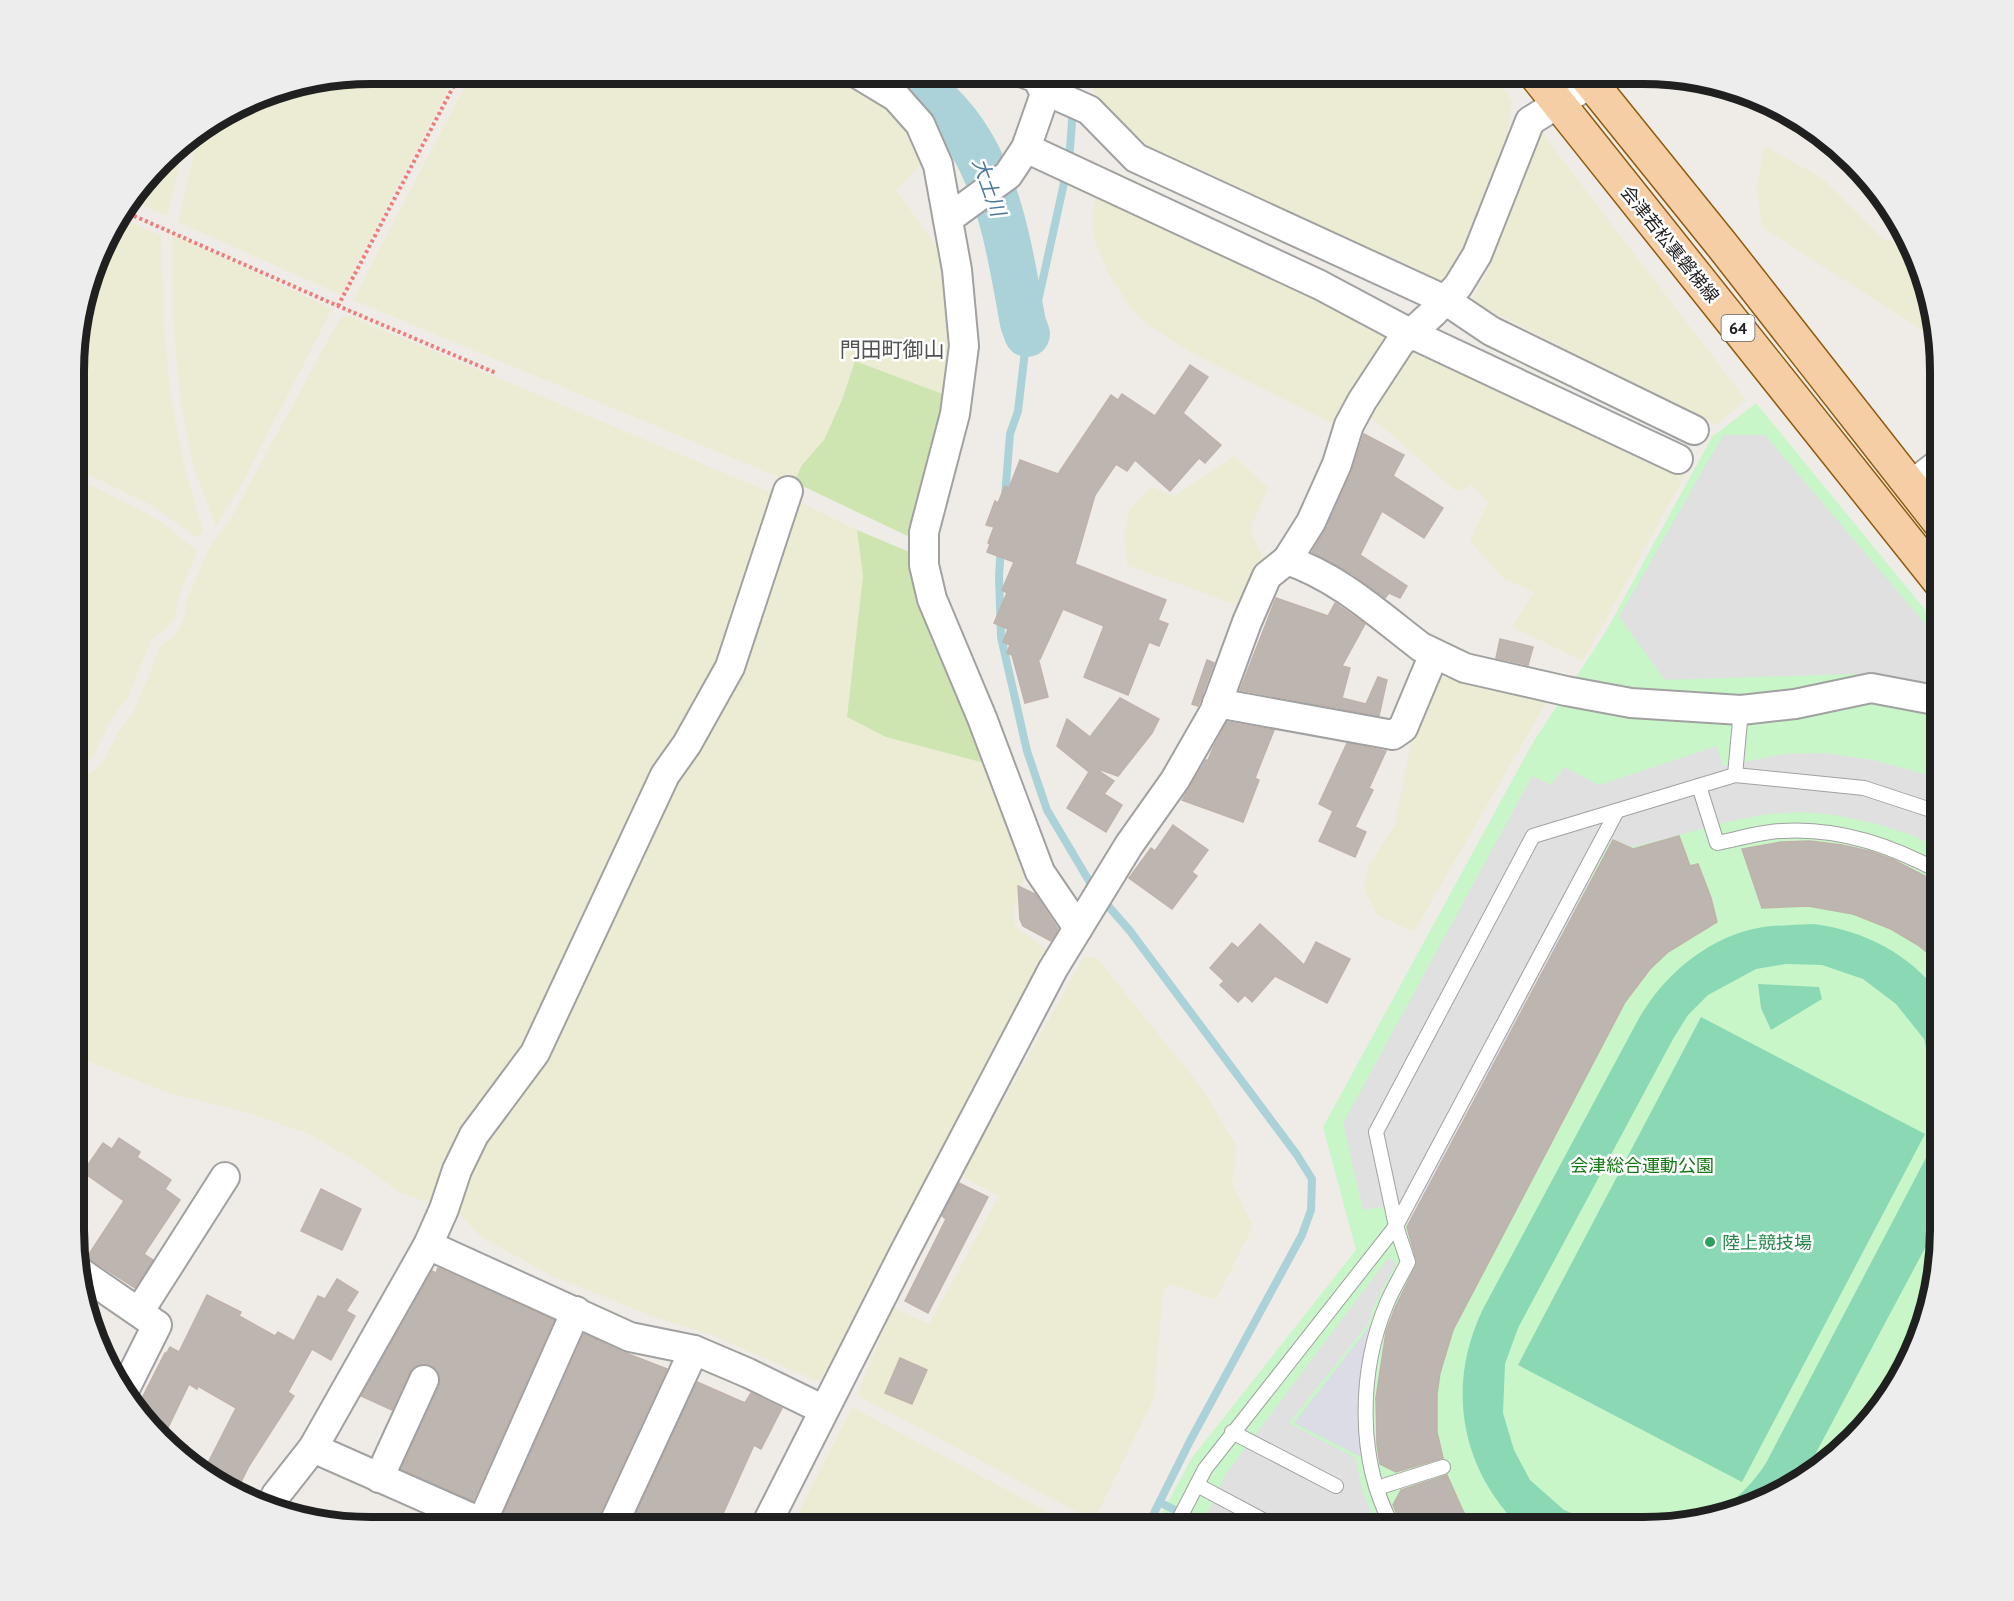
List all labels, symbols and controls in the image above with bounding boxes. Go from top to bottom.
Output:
water label: 大土川 [967,154,1012,222]
street label: 会津若松裏磐梯線 [1616,181,1724,307]
road number: 64 [1722,315,1754,341]
district label: 門田町御山 [840,336,945,363]
park label: 会津総合運動公園 [1570,1154,1714,1177]
place label: 陸上競技場 [1722,1231,1812,1254]
marker: 陸上競技場 [1703,1235,1717,1249]

